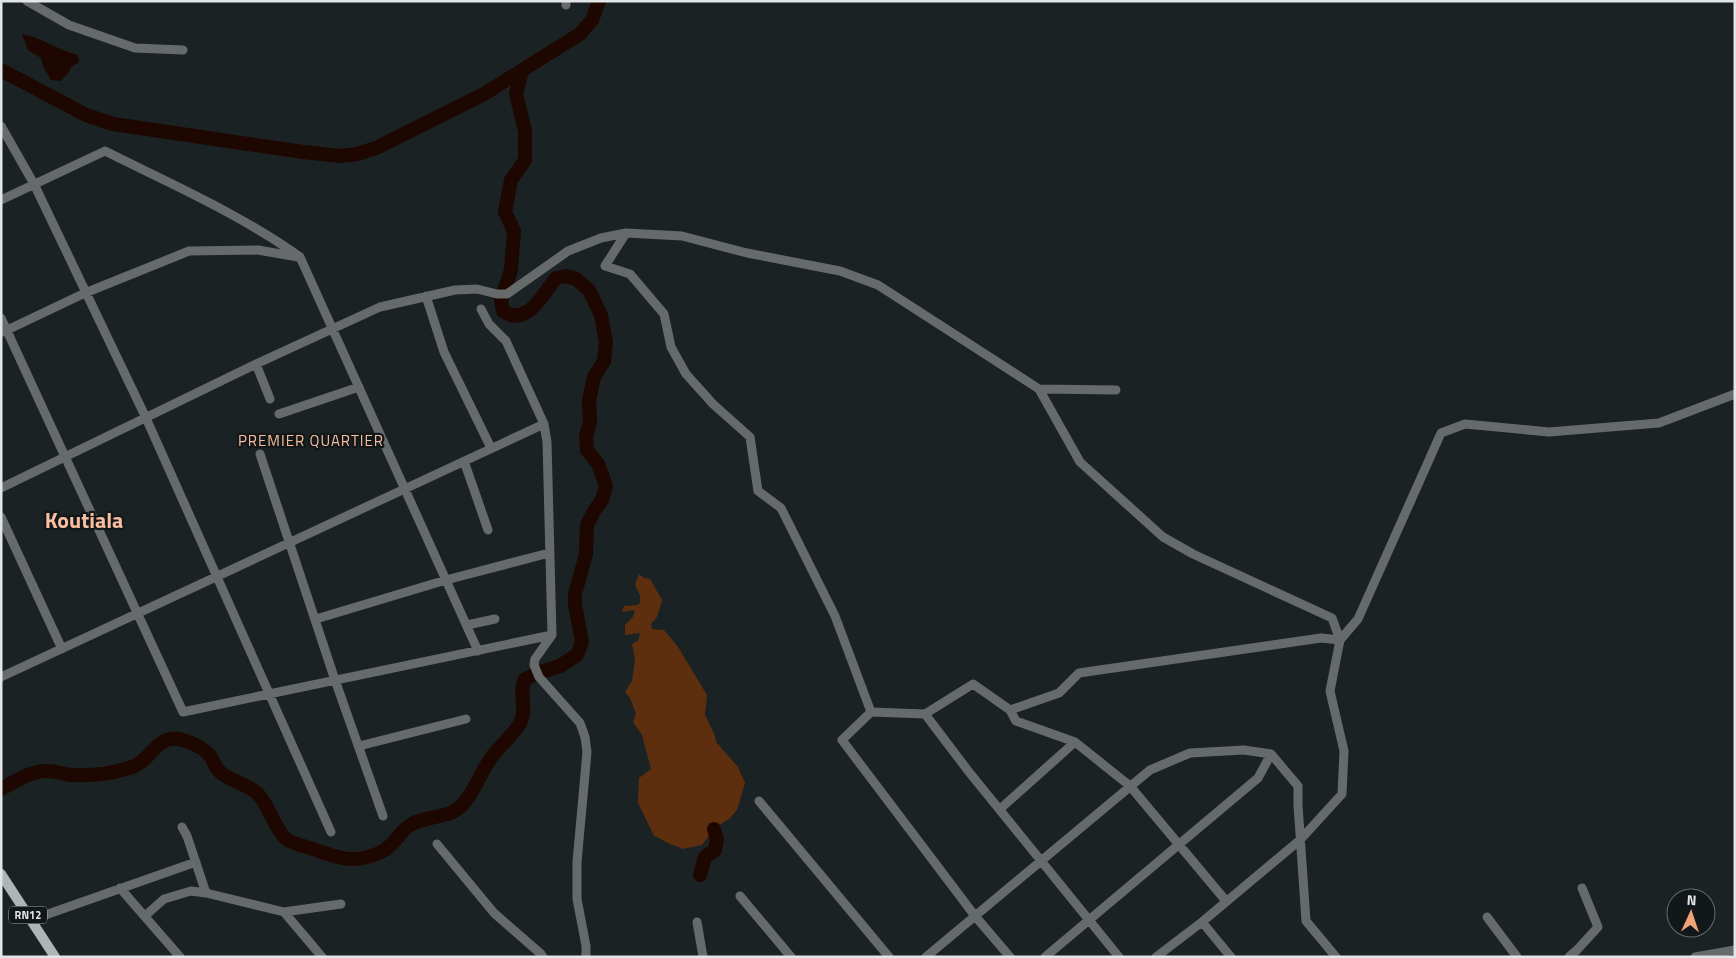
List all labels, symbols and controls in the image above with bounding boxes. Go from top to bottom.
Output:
district label: PREMIER QUARTIER [238,429,384,452]
district label: Koutiala [45,503,123,537]
north arrow [1666,888,1716,938]
text: N [1686,889,1697,910]
road number: RN12 [9,906,47,924]

